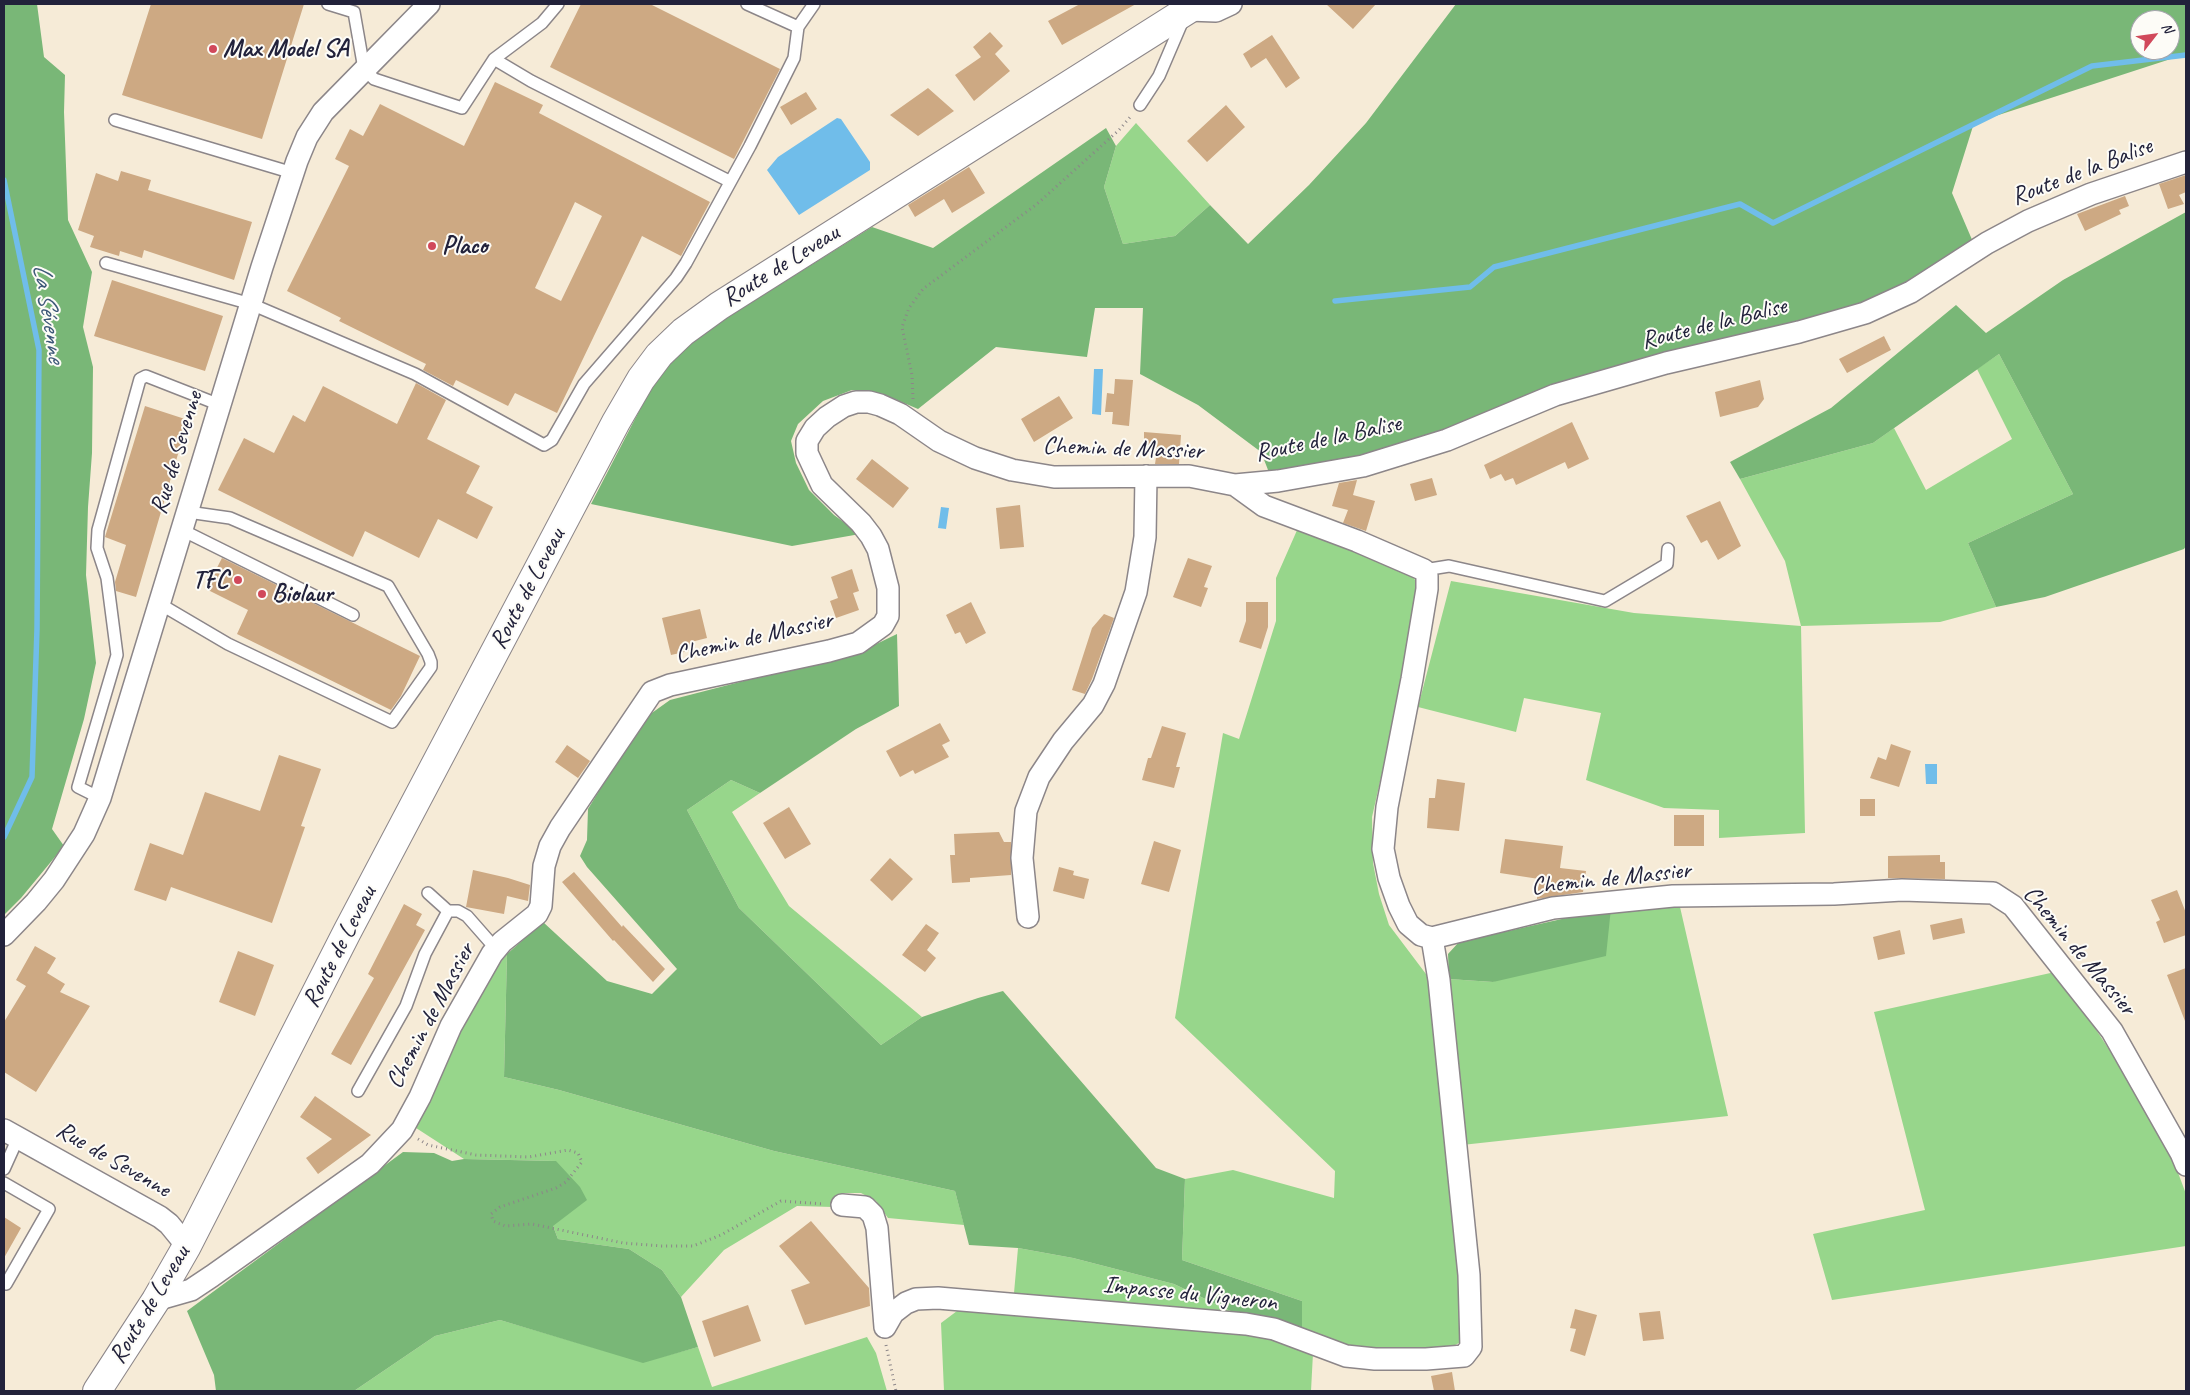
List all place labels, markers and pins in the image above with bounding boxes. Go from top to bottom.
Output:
place label: Max Model SA [223,34,348,64]
marker: Max Model SA [207,43,219,55]
place label: Placo [442,231,488,261]
marker: Placo [426,240,438,252]
place label: TFC [192,565,228,595]
marker: TFC [232,574,244,586]
place label: Biolaur [272,579,332,609]
marker: Biolaur [256,588,268,600]

